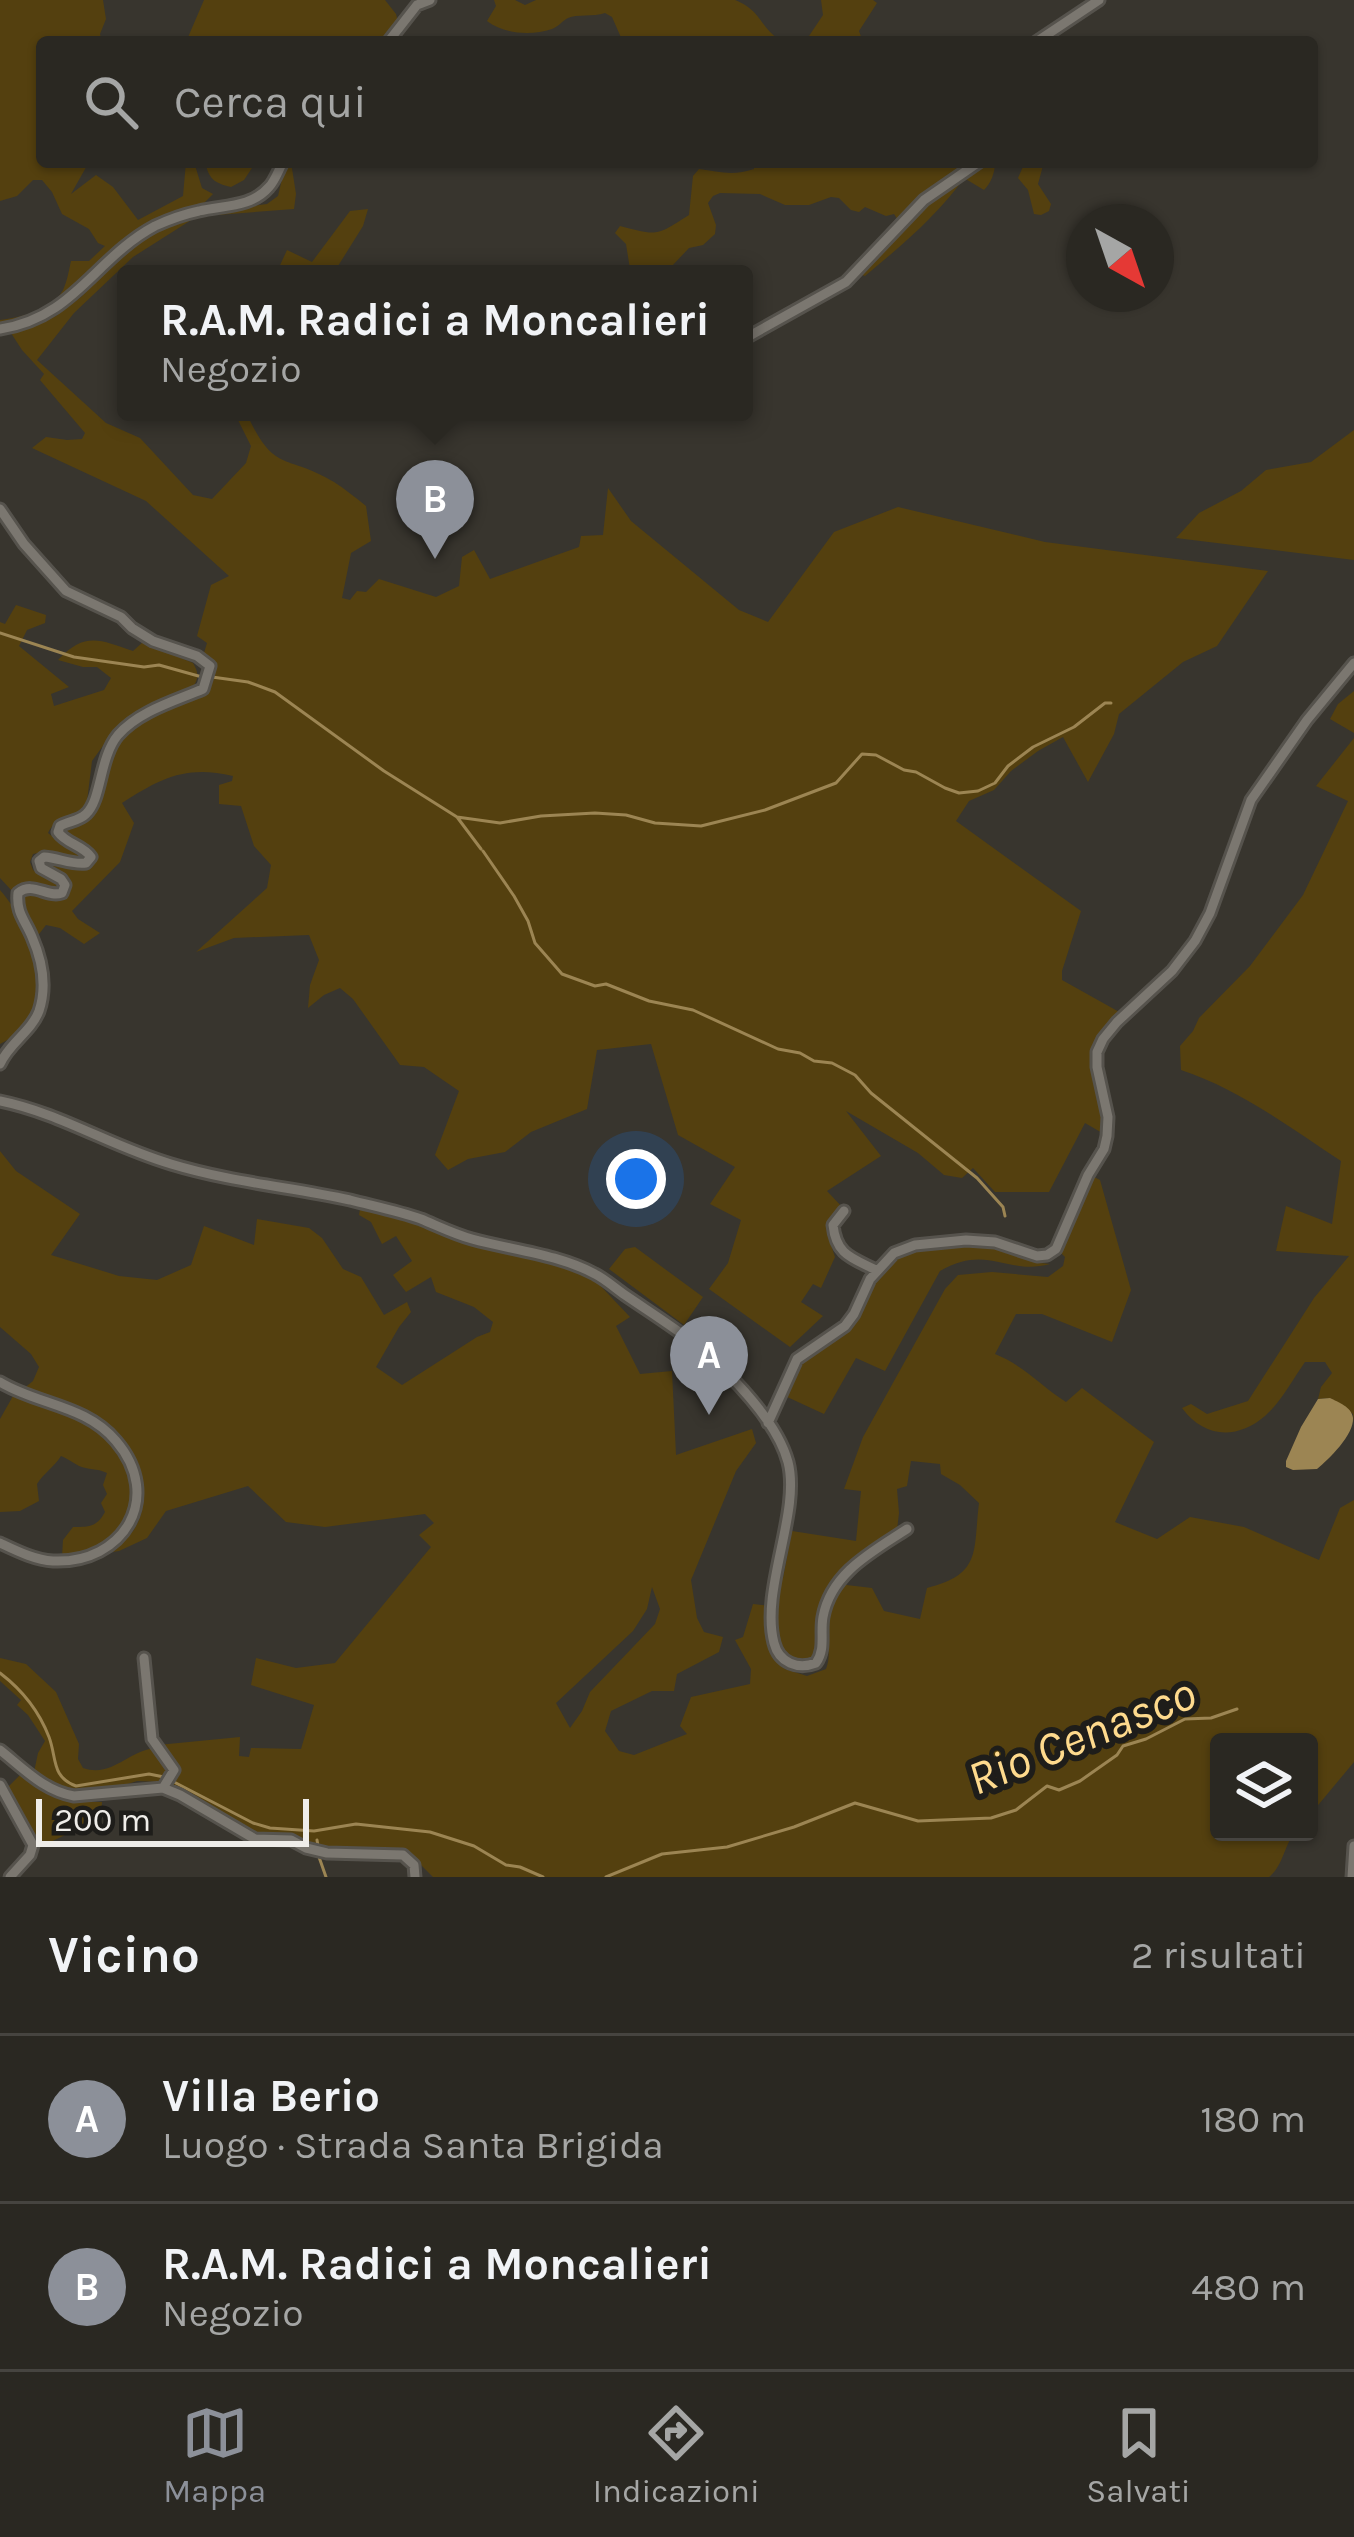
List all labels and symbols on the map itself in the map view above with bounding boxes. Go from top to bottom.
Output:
north arrow [1066,204,1174,312]
pin: B [396,460,474,559]
your location [606,1149,666,1209]
pin: A [670,1316,748,1415]
water label: Rio Cenasco [959,1665,1203,1807]
scale bar [36,1793,309,1846]

